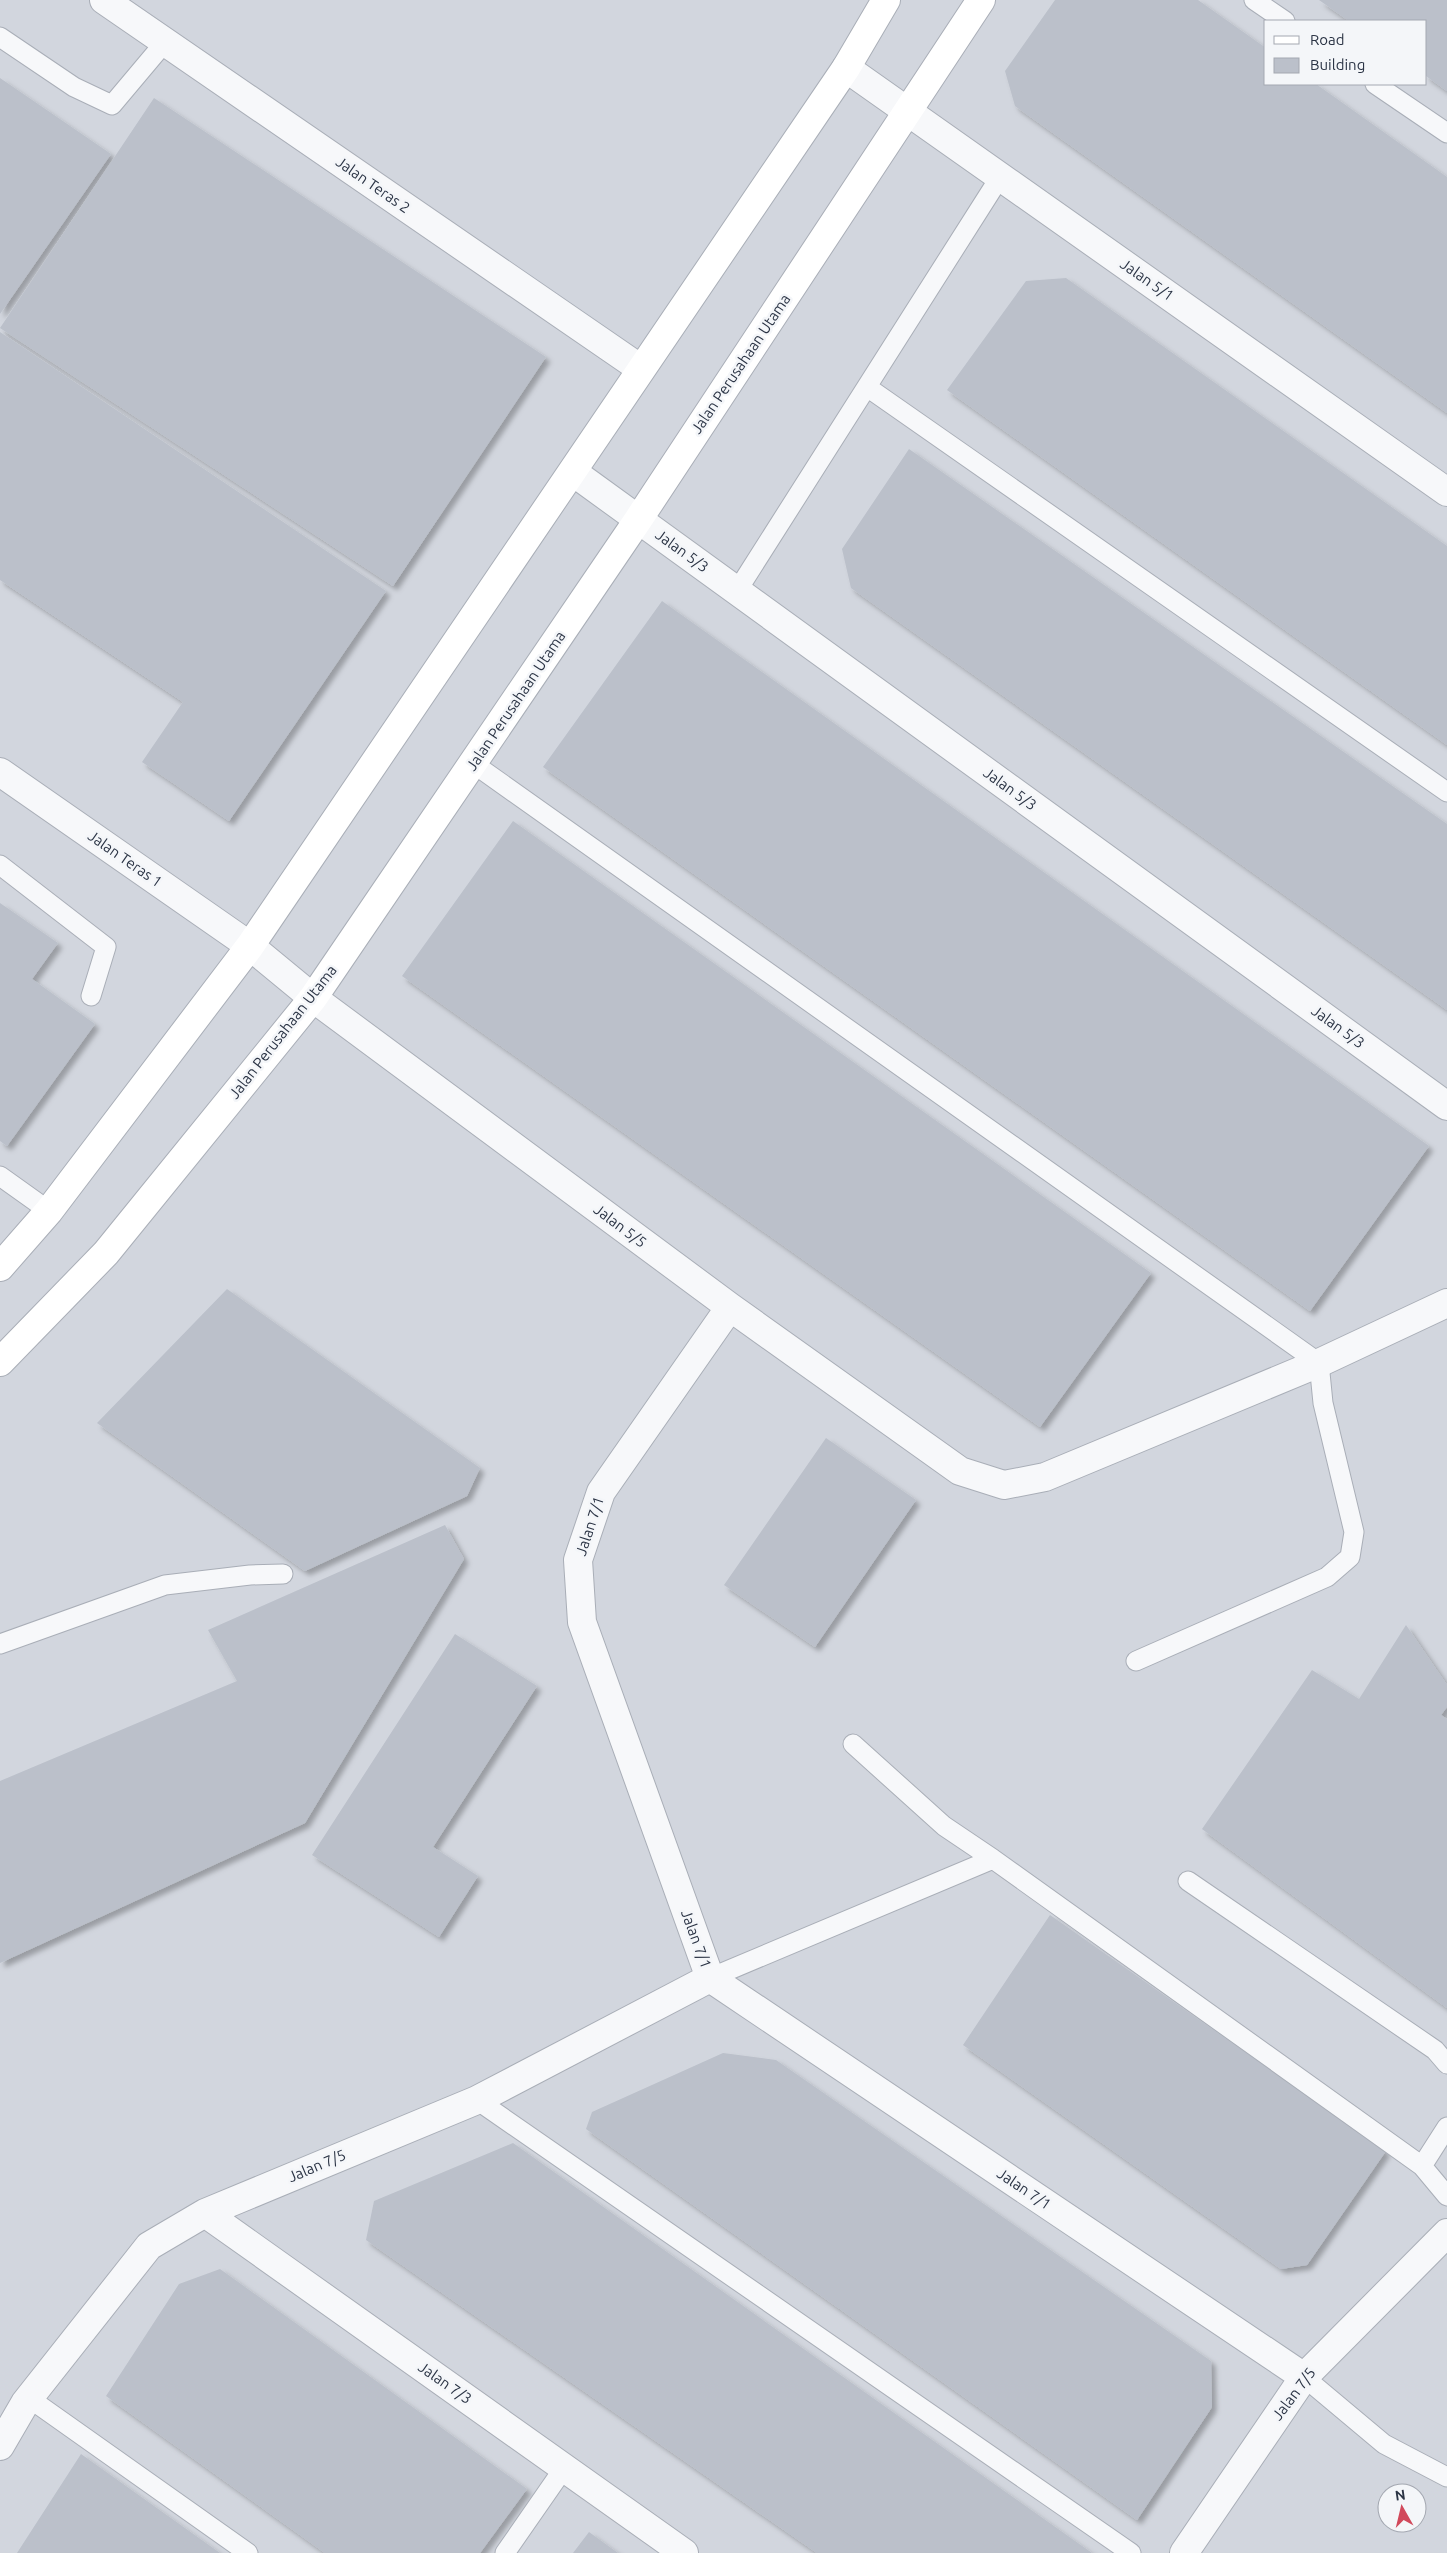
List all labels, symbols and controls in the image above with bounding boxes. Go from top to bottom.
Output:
legend [1264,20,1427,85]
text: Road [1310,31,1345,48]
text: Building [1310,56,1365,73]
street label: Jalan Teras 2 [333,153,414,216]
street label: Jalan 5/1 [1117,255,1177,304]
street label: Jalan Perusahaan Utama [688,291,794,437]
street label: Jalan 5/3 [653,526,712,575]
street label: Jalan Perusahaan Utama [463,628,569,774]
street label: Jalan 5/3 [981,764,1040,813]
street label: Jalan Teras 1 [85,827,166,890]
street label: Jalan Perusahaan Utama [225,962,340,1102]
street label: Jalan 5/3 [1309,1002,1368,1051]
street label: Jalan 5/5 [591,1200,650,1251]
street label: Jalan 7/1 [572,1494,607,1558]
street label: Jalan 7/1 [678,1907,715,1970]
street label: Jalan 7/5 [285,2146,348,2185]
street label: Jalan 7/1 [994,2164,1054,2213]
street label: Jalan 7/3 [415,2358,475,2407]
street label: Jalan 7/5 [1268,2364,1319,2423]
north arrow [1377,2483,1427,2533]
text: N [1394,2486,1406,2504]

